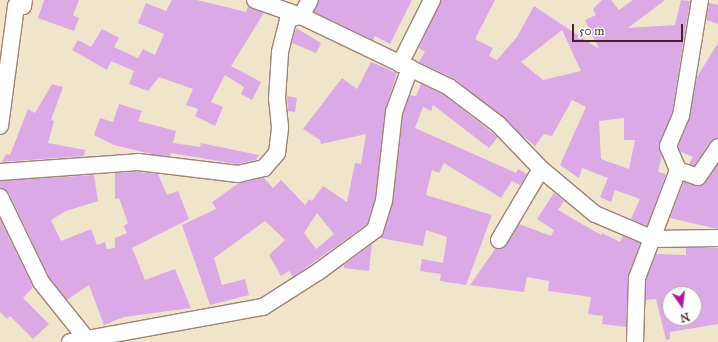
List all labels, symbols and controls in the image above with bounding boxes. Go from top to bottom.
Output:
scale bar [574,16,685,42]
text: 50 m [579,24,604,38]
north arrow [662,286,702,326]
text: N [679,310,691,325]

